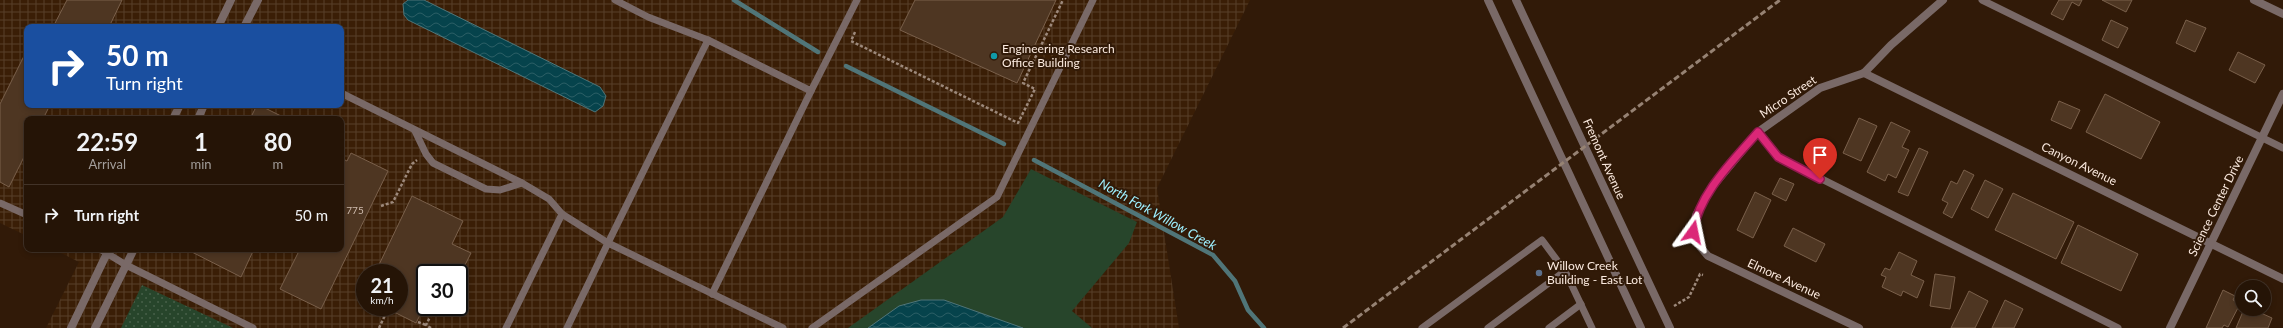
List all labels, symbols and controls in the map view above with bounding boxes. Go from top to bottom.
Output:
text: 50 m [106,38,169,72]
icon: right [40,40,92,92]
place label: Engineering Research Office Building [1002,41,1115,70]
marker: Engineering Research Office Building [989,51,999,61]
text: Turn right [106,72,183,94]
street label: Micro Street [1756,72,1820,121]
street label: Fremont Avenue [1580,116,1629,201]
text: 22:59 [76,127,138,156]
text: 1 [194,127,208,156]
text: 80 [264,127,292,156]
pin [1803,138,1837,179]
street label: Canyon Avenue [2039,139,2120,188]
icon: arrive [1809,144,1831,166]
street label: Science Center Drive [2185,153,2246,259]
text: Arrival [89,156,126,172]
text: min [190,156,212,172]
text: m [272,156,283,172]
water label: North Fork Willow Creek [1096,175,1220,253]
icon: right [40,204,62,226]
house number: 775 [346,204,364,216]
text: Turn right [74,206,139,224]
text: 50 m [294,206,328,224]
position arrow [1672,211,1714,253]
street label: Elmore Avenue [1745,255,1823,302]
place label: Willow Creek Building - East Lot [1547,258,1643,287]
speed limit sign: 30 [416,264,468,316]
marker: Willow Creek Building - East Lot [1534,268,1544,278]
text: 21 [370,273,394,297]
map controls [2235,280,2271,316]
button: search [2235,280,2271,316]
text: km/h [370,294,394,306]

